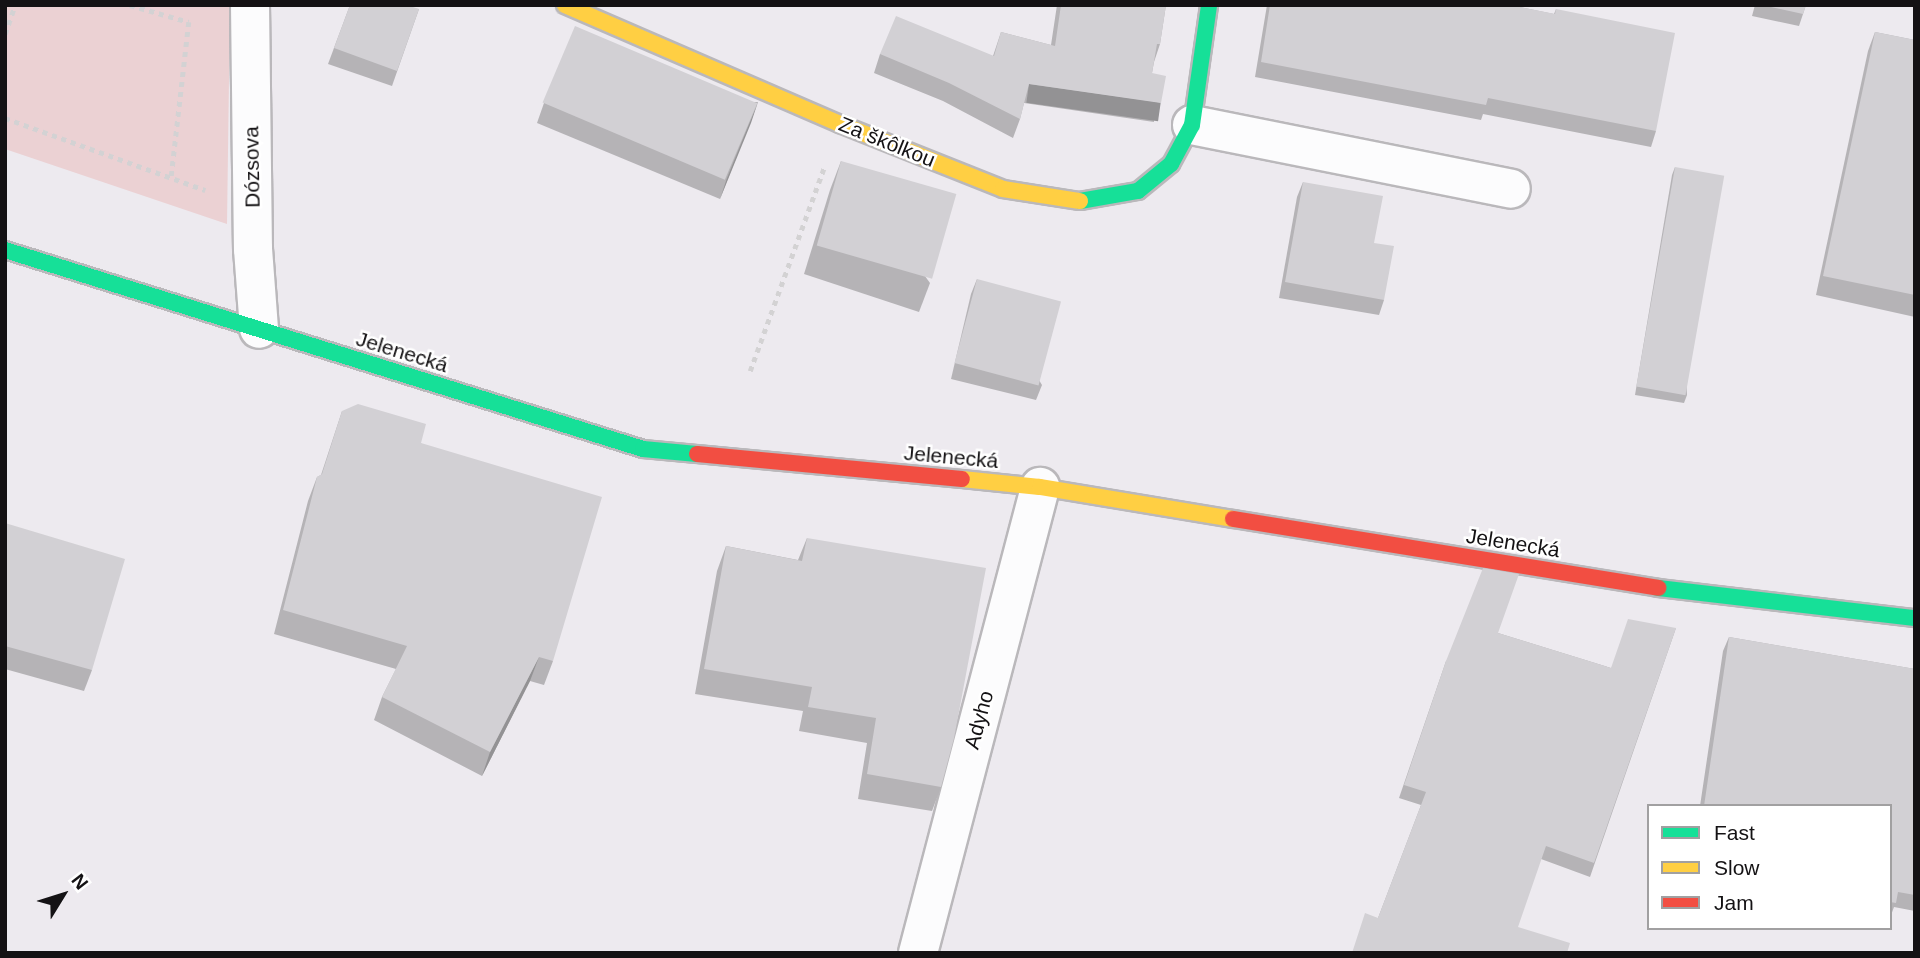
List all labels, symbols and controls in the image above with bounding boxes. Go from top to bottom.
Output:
street label: Za škôlkou [835,111,939,173]
street label: Dózsova [239,126,265,208]
street label: Jelenecká [353,326,451,378]
street label: Jelenecká [903,440,999,474]
street label: Jelenecká [1464,523,1562,563]
street label: Adyho [959,688,999,752]
legend [1647,804,1892,930]
text: Fast [1714,821,1755,844]
text: Slow [1714,856,1760,879]
north arrow [28,860,98,930]
text: N [67,870,92,894]
text: Jam [1714,891,1754,914]

